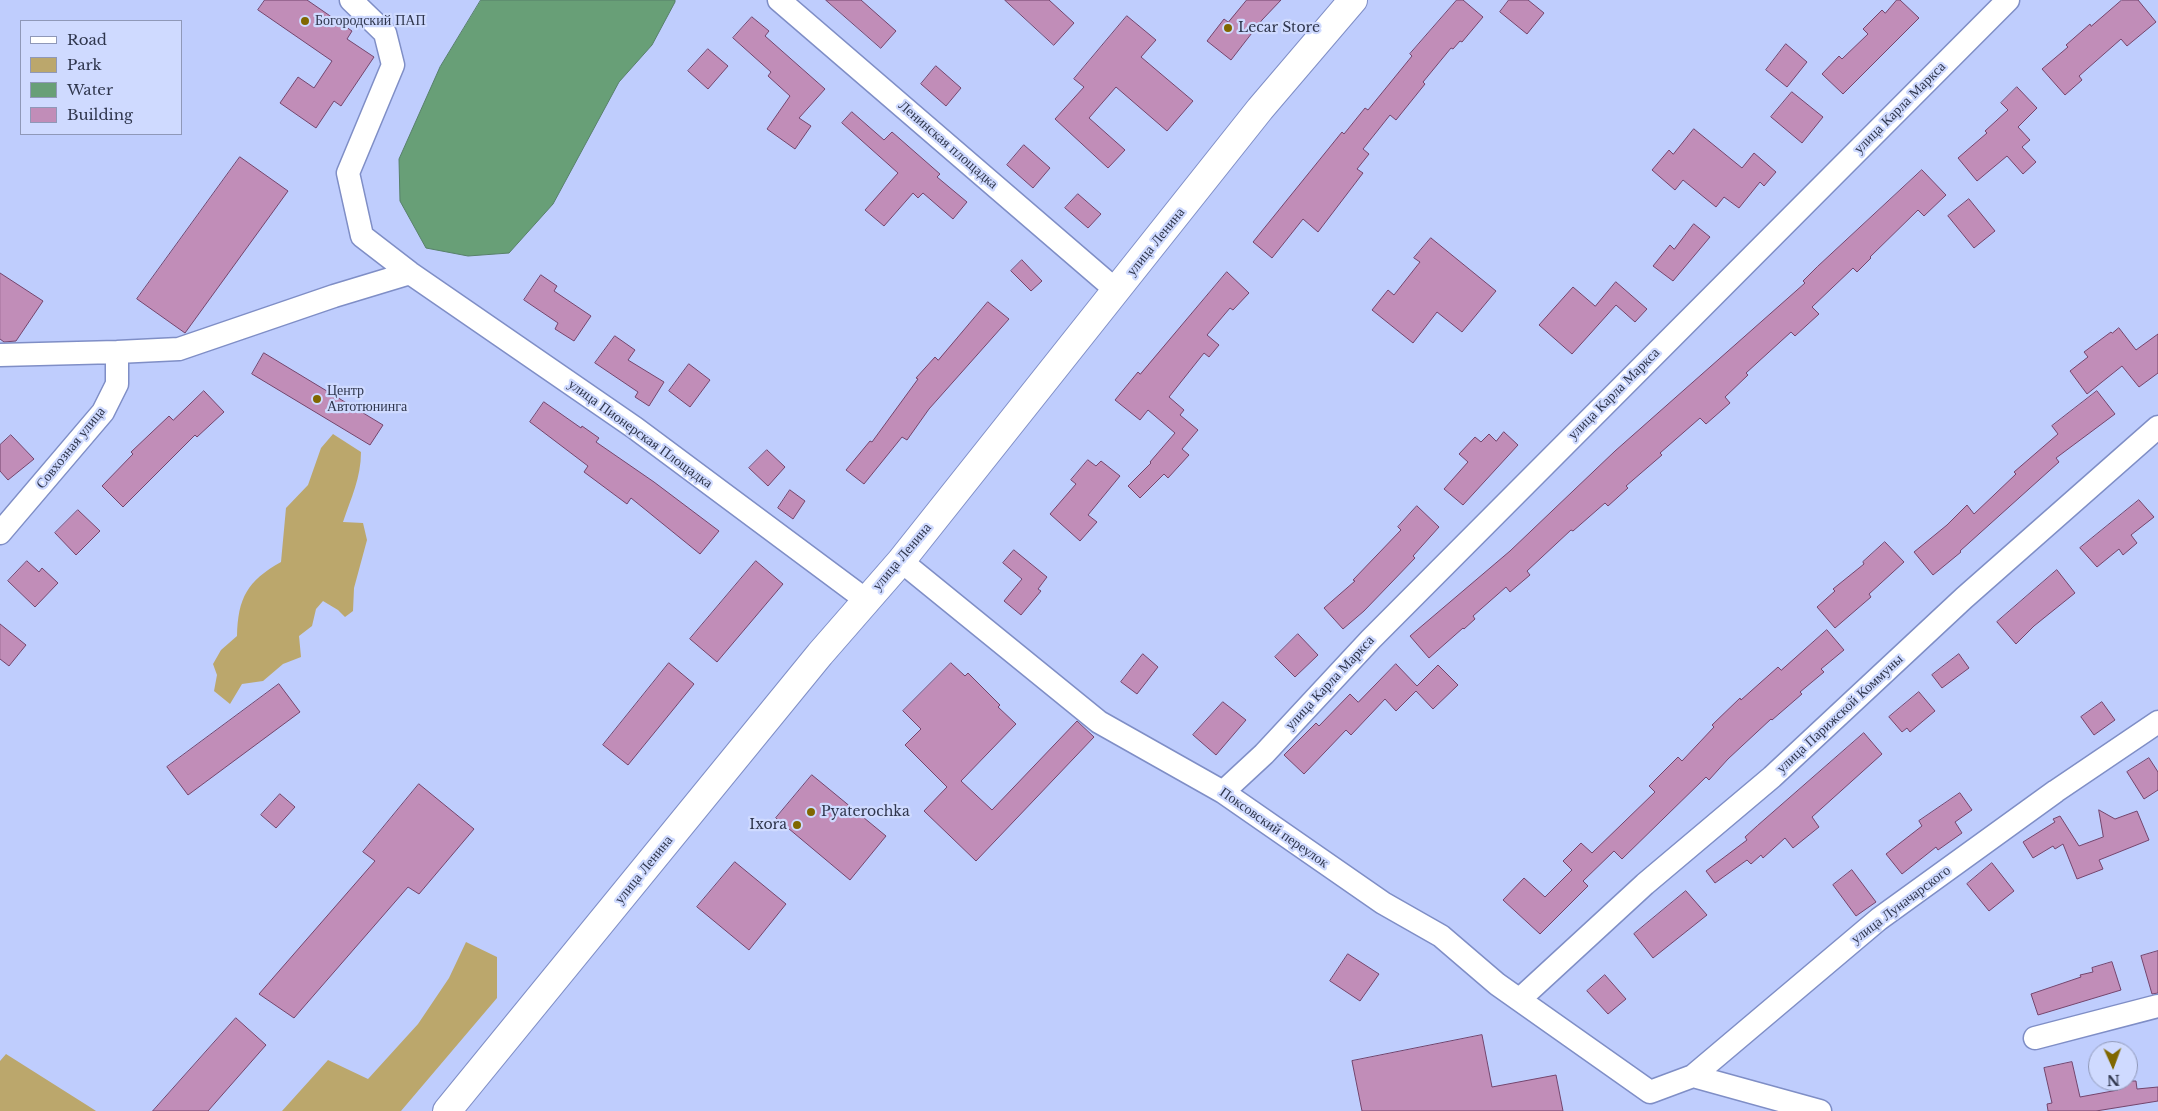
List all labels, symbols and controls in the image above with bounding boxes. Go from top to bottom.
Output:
place label: Богородский ПАП [315,13,426,29]
marker: Богородский ПАП [299,15,311,27]
legend [20,20,182,135]
place label: Lecar Store [1238,20,1320,36]
marker: Lecar Store [1222,22,1234,34]
text: Road [67,30,107,49]
text: Park [67,55,102,74]
street label: улица Карла Маркса [1851,59,1949,157]
text: Water [67,80,113,99]
street label: Ленинская площадка [895,97,1001,193]
text: Building [67,105,133,124]
street label: улица Ленина [1123,205,1189,279]
street label: улица Карла Маркса [1565,345,1663,443]
street label: улица Пионерская Площадка [565,376,715,492]
place label: Центр Автотюнинга [327,383,407,416]
marker: Центр Автотюнинга [311,393,323,405]
street label: Совхозная улица [33,404,109,492]
street label: улица Ленина [869,520,935,594]
street label: улица Карла Маркса [1282,632,1378,734]
street label: улица Парижской Коммуны [1773,651,1907,777]
street label: Поксовский переулок [1216,784,1332,872]
place label: Pyaterochka [821,804,910,820]
marker: Pyaterochka [805,806,817,818]
place label: Ixora [749,817,787,833]
marker: Ixora [791,819,803,831]
street label: улица Ленина [611,833,677,907]
street label: улица Луначарского [1848,862,1954,948]
north arrow [2088,1041,2138,1091]
text: N [2107,1071,2120,1089]

